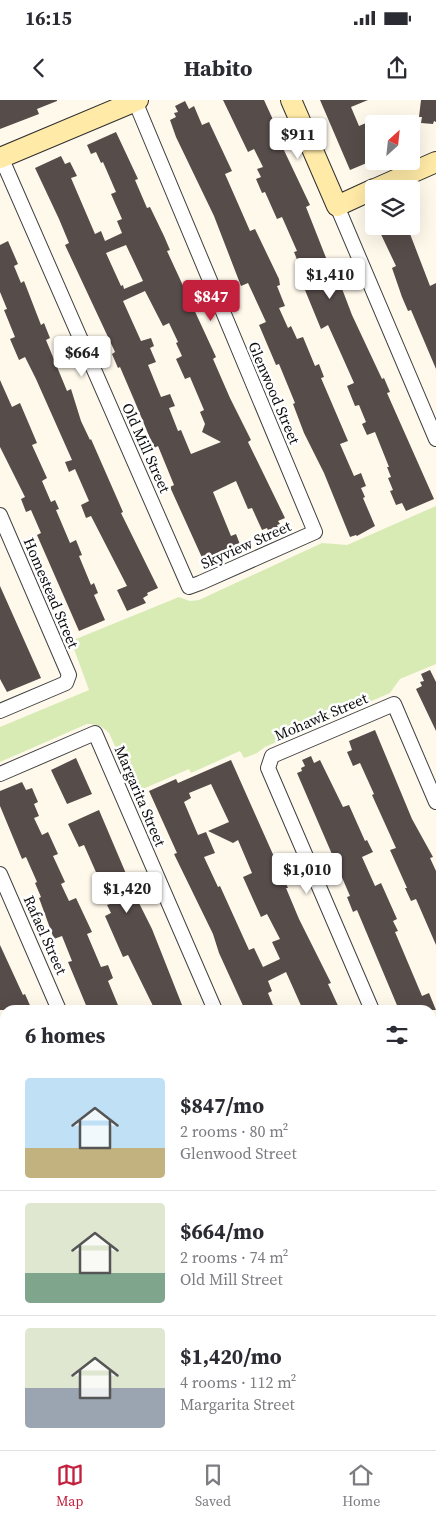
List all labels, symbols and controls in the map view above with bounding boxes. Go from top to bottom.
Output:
text: 16:15 [25,5,72,31]
text: Habito [184,53,252,83]
icon: back [25,54,53,82]
icon: share [383,54,411,82]
north arrow [365,115,420,170]
map controls [365,115,420,235]
pin: $911 [268,118,328,160]
text: $911 [281,123,315,145]
button: layers [365,180,420,235]
pin: $1,410 [289,258,371,300]
text: $1,410 [306,263,354,285]
pin: $847 [181,280,241,322]
text: $847 [194,285,228,307]
pin: $664 [52,336,112,378]
street label: Glenwood Street [243,338,306,447]
text: $664 [65,341,99,363]
street label: Old Mill Street [117,400,176,496]
street label: Skyview Street [197,515,294,574]
street label: Homestead Street [19,534,84,651]
street label: Mohawk Street [271,687,371,746]
street label: Margarita Street [110,742,171,850]
pin: $1,010 [266,852,348,895]
text: $1,010 [283,858,331,880]
pin: $1,420 [86,872,168,914]
text: $1,420 [103,877,151,899]
street label: Rafael Street [19,892,72,978]
text: 6 homes [25,1021,105,1050]
icon: filters [383,1021,411,1049]
text: $847/mo [180,1091,264,1120]
icon: home [65,1098,125,1158]
text: 2 rooms · 80 m² [180,1120,288,1142]
text: Glenwood Street [180,1142,297,1164]
text: $664/mo [180,1217,264,1246]
icon: home [65,1223,125,1283]
text: 2 rooms · 74 m² [180,1246,288,1268]
text: Old Mill Street [180,1268,283,1290]
text: $1,420/mo [180,1342,282,1371]
icon: home [65,1348,125,1408]
text: 4 rooms · 112 m² [180,1371,296,1393]
text: Margarita Street [180,1393,295,1415]
tab: Map [56,1461,84,1511]
tab: Saved [195,1461,231,1511]
tab: Home [342,1461,380,1511]

